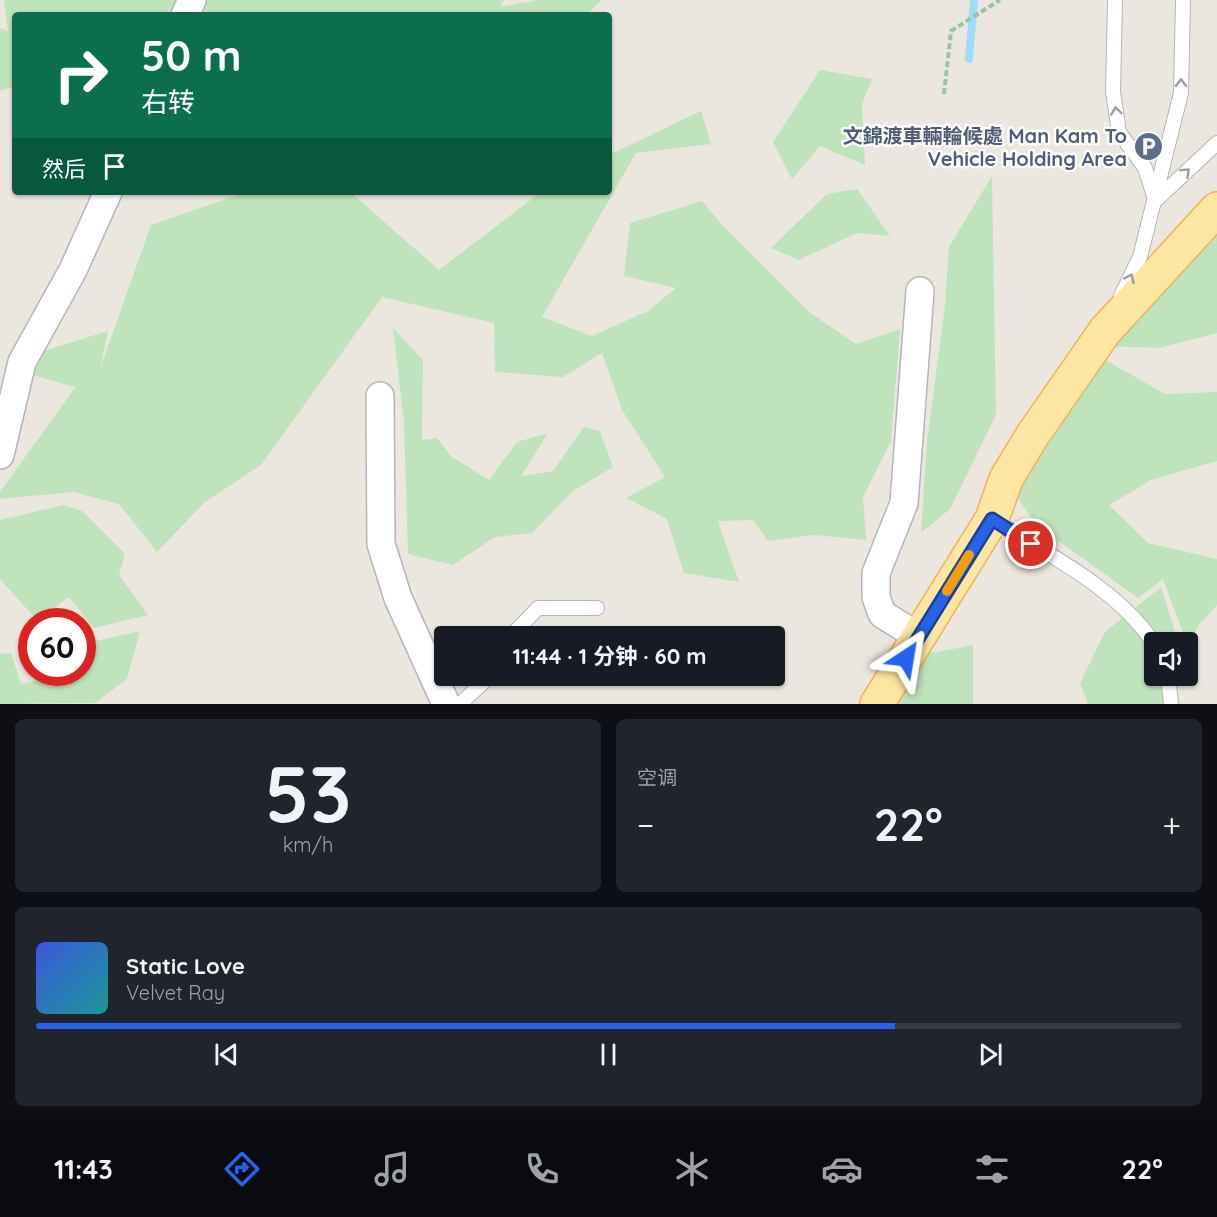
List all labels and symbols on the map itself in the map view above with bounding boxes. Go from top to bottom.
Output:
one-way arrow [1175,78,1187,87]
one-way arrow [1110,107,1123,116]
place label: 文錦渡車輛輪候處 Man Kam To Vehicle Holding Area [843,123,1127,171]
parking icon: 文錦渡車輛輪候處 Man Kam To Vehicle Holding Area [1132,131,1164,163]
one-way arrow [1180,168,1190,179]
one-way arrow [1123,273,1135,284]
pin [1005,518,1056,569]
speed limit sign: 60 [18,608,96,686]
position arrow [874,626,938,690]

